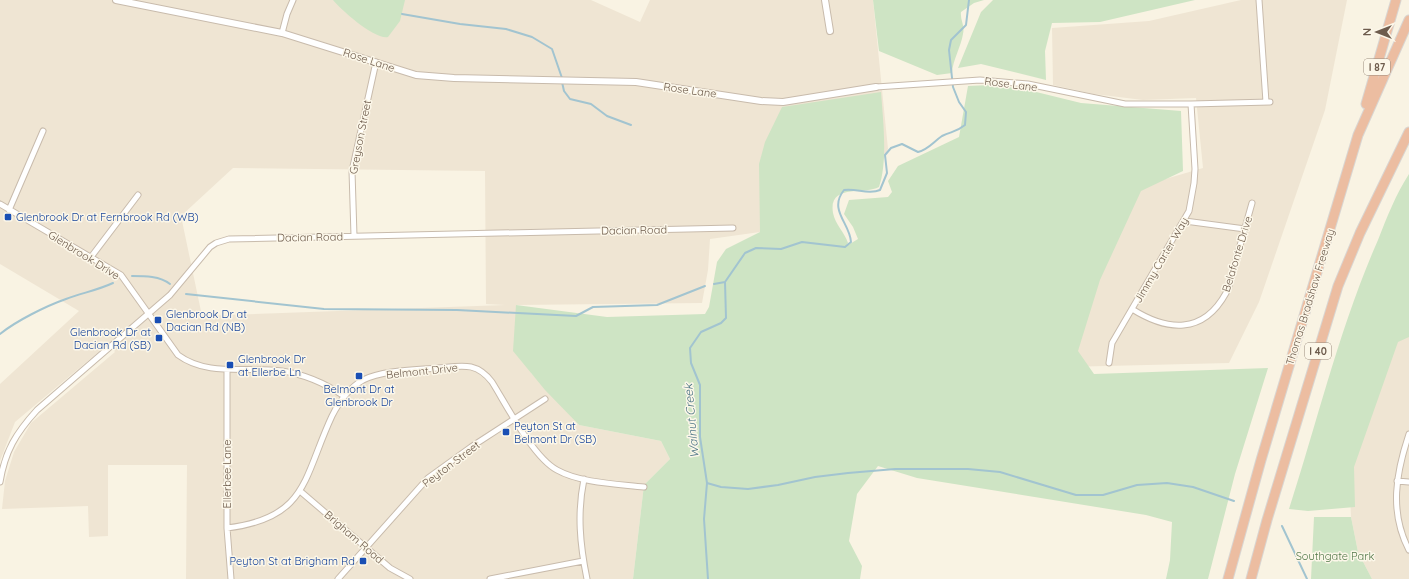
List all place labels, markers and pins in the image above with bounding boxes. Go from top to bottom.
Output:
place label: Glenbrook Dr at Fernbrook Rd (WB) [16,210,199,224]
marker: Glenbrook Dr at Fernbrook Rd (WB) [3,212,13,222]
place label: Glenbrook Dr at Dacian Rd (NB) [166,307,247,334]
marker: Glenbrook Dr at Dacian Rd (NB) [153,315,163,325]
place label: Glenbrook Dr at Dacian Rd (SB) [70,325,151,352]
marker: Glenbrook Dr at Dacian Rd (SB) [154,333,164,343]
place label: Glenbrook Dr at Ellerbe Ln [238,352,306,379]
marker: Glenbrook Dr at Ellerbe Ln [225,360,235,370]
marker: Belmont Dr at Glenbrook Dr [354,371,364,381]
place label: Belmont Dr at Glenbrook Dr [323,382,395,409]
place label: Peyton St at Belmont Dr (SB) [514,419,596,446]
marker: Peyton St at Belmont Dr (SB) [501,427,511,437]
place label: Peyton St at Brigham Rd [230,554,355,568]
marker: Peyton St at Brigham Rd [358,556,368,566]

